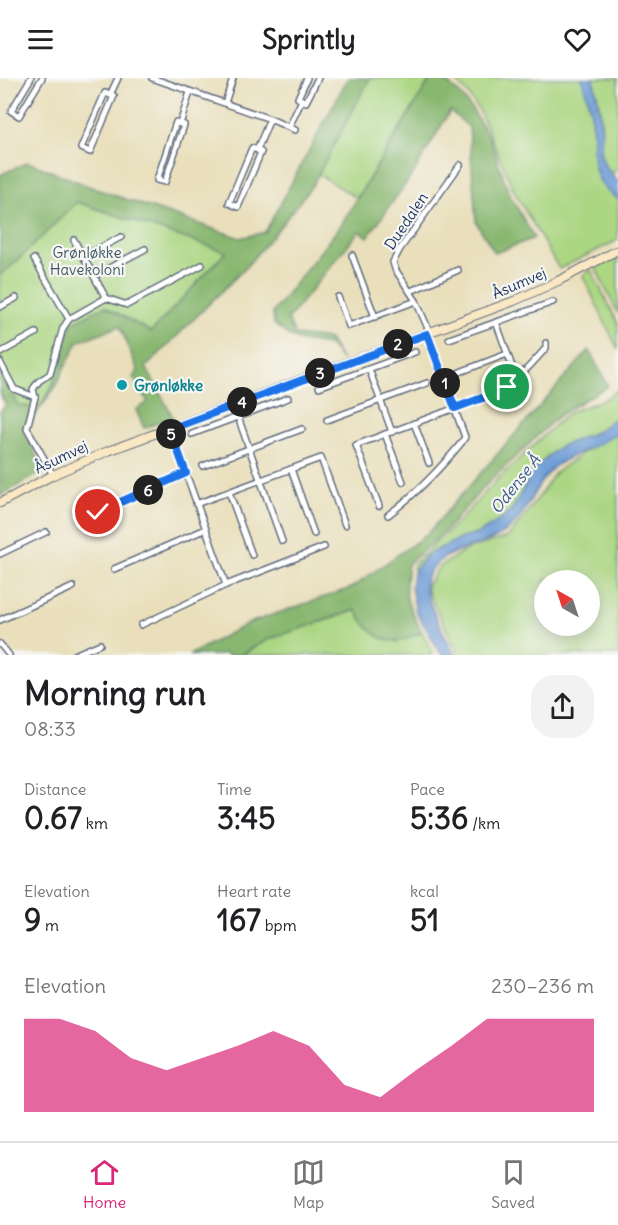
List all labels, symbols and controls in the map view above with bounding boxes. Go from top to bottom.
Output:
text: Sprintly [262,22,356,56]
icon: menu [24,23,57,56]
icon: heart [561,23,594,56]
street label: Duedalen [380,189,432,253]
park label: Grønløkke Havekoloni [50,243,124,279]
street label: Åsumvej [489,262,549,303]
pin: 2 [383,329,413,359]
text: 2 [394,334,402,354]
pin: 3 [305,358,335,388]
pin [481,361,532,412]
text: 3 [315,363,325,383]
pin: 1 [430,368,460,398]
icon: arrive [490,370,523,403]
text: 1 [442,373,448,393]
place label: Grønløkke [134,376,203,395]
marker: Grønløkke [115,378,129,392]
pin: 4 [227,387,257,417]
text: 4 [237,392,247,412]
pin: 5 [156,419,186,449]
text: 5 [166,424,176,444]
street label: Åsumvej [31,435,91,478]
water label: Odense Å [486,450,545,518]
pin: 6 [133,475,163,505]
text: 6 [143,480,153,500]
pin [72,486,123,537]
icon: check [81,495,114,528]
north arrow [534,570,600,636]
map controls [534,570,600,636]
text: Morning run [24,672,206,714]
button: share [531,675,594,738]
text: 08:33 [24,716,76,741]
text: Distance [24,779,86,799]
text: Time [217,779,252,799]
text: Pace [410,779,445,799]
text: 0.67 [24,799,82,837]
text: 3:45 [217,799,275,837]
text: 5:36 [410,799,468,837]
text: km [82,813,108,833]
text: /km [468,813,500,833]
text: Elevation [24,881,90,901]
text: Heart rate [217,881,291,901]
text: kcal [410,881,439,901]
text: 9 [24,901,41,939]
text: 167 [217,901,261,939]
text: 51 [410,901,439,939]
text: m [41,915,59,935]
text: bpm [261,915,297,935]
text: Elevation [24,973,106,998]
text: 230–236 m [491,973,594,998]
tab: Home [83,1156,126,1212]
tab: Map [292,1156,325,1212]
tab: Saved [491,1156,535,1212]

